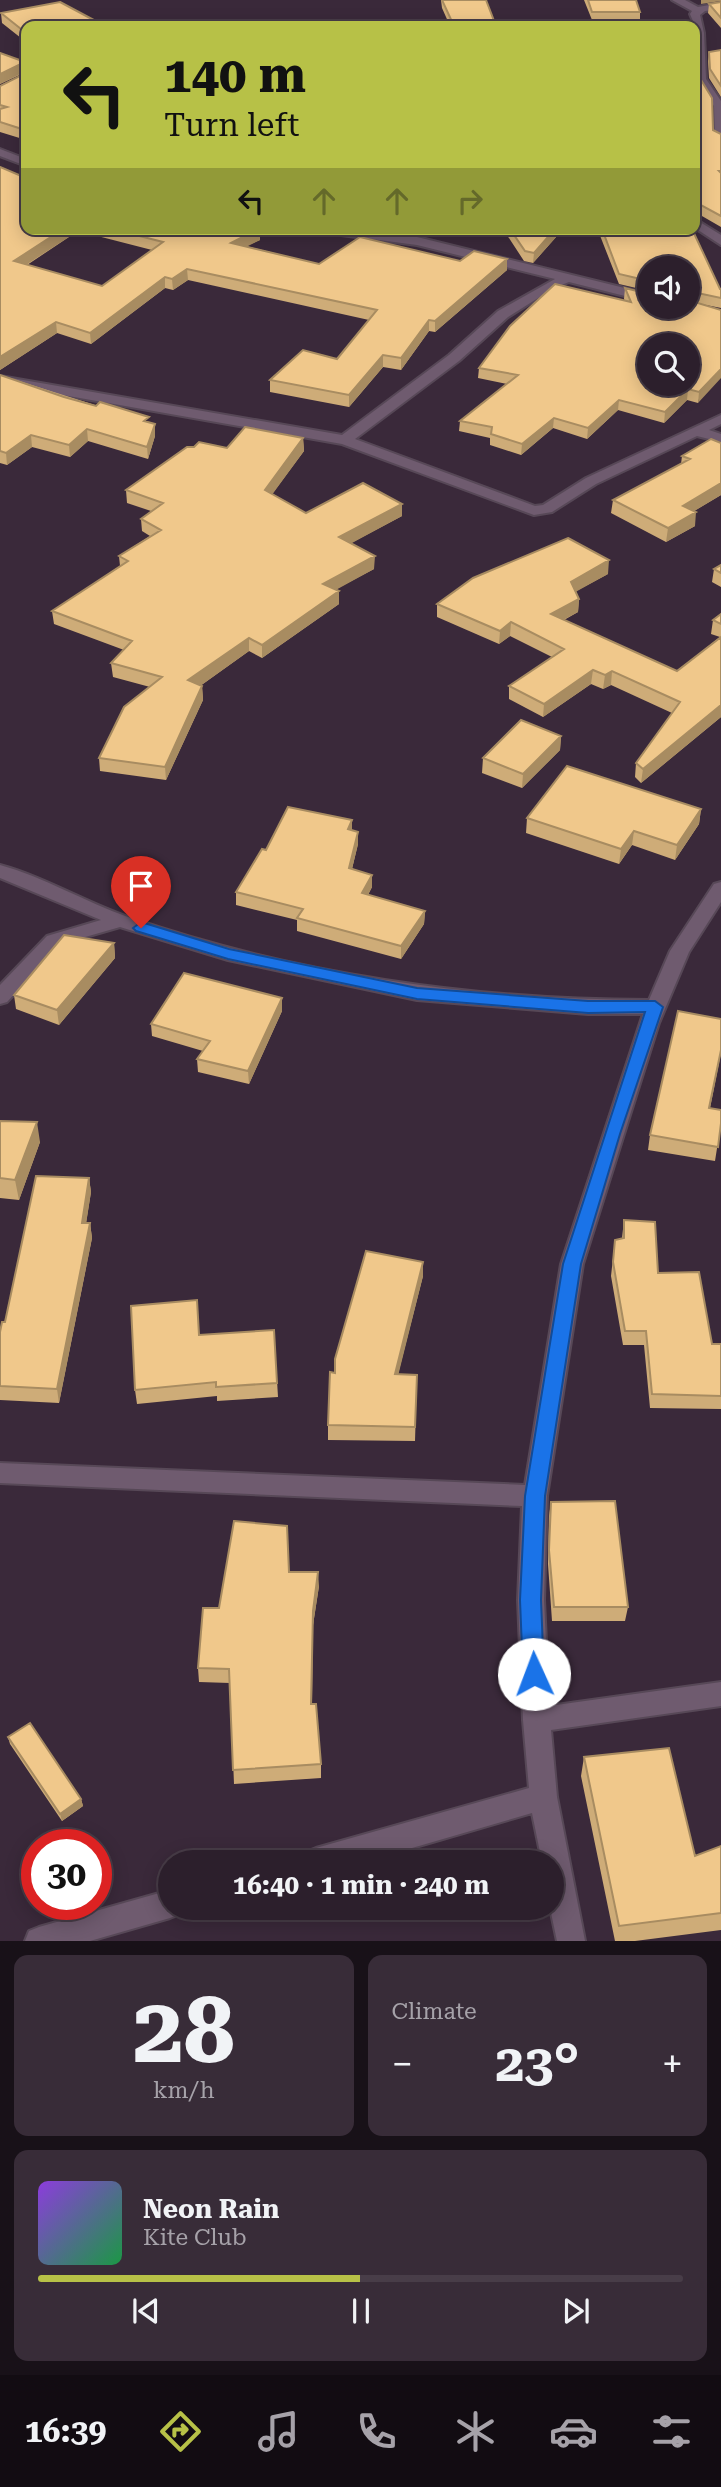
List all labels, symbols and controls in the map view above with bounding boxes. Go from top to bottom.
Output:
text: 140 m [164,47,306,104]
icon: left [49,49,140,140]
text: Turn left [164,106,299,144]
icon: left [232,182,270,220]
icon: ahead [305,182,343,220]
icon: ahead [378,182,416,220]
icon: right [451,182,489,220]
map controls [637,256,700,396]
button: sound [637,256,700,319]
button: search [637,333,700,396]
pin [111,856,171,928]
icon: arrive [122,867,160,905]
position arrow [497,1637,571,1711]
speed limit sign: 30 [21,1829,112,1920]
text: 16:40 · 1 min · 240 m [233,1870,489,1900]
text: 28 [133,1978,235,2084]
text: Climate [392,1998,477,2025]
text: 23° [495,2033,579,2094]
text: − [392,2042,413,2086]
text: + [662,2042,683,2086]
text: km/h [153,2077,215,2104]
text: Neon Rain [143,2194,279,2224]
text: Kite Club [143,2224,247,2251]
icon: previous [127,2292,165,2330]
icon: pause [342,2292,380,2330]
icon: next [557,2292,595,2330]
icon: directions [156,2407,205,2456]
icon: music [254,2407,303,2456]
icon: phone [352,2407,401,2456]
icon: climate [451,2407,500,2456]
icon: car [549,2407,598,2456]
icon: filters [647,2407,696,2456]
text: 16:39 [25,2412,106,2450]

